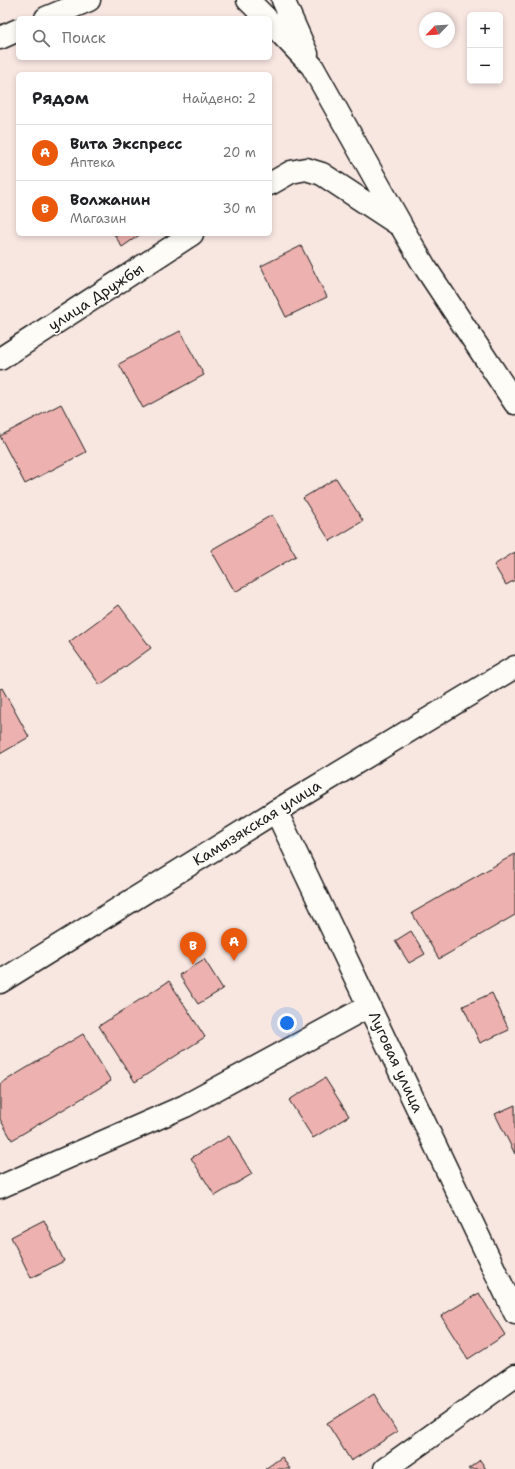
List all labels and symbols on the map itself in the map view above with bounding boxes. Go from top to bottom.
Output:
north arrow [419,12,455,48]
street label: улица Дружбы [44,259,148,335]
street label: Камызякская улица [189,775,325,871]
pin: A [221,928,247,961]
pin: B [180,932,206,965]
street label: Луговая улица [364,1008,428,1116]
your location [277,1013,297,1033]

